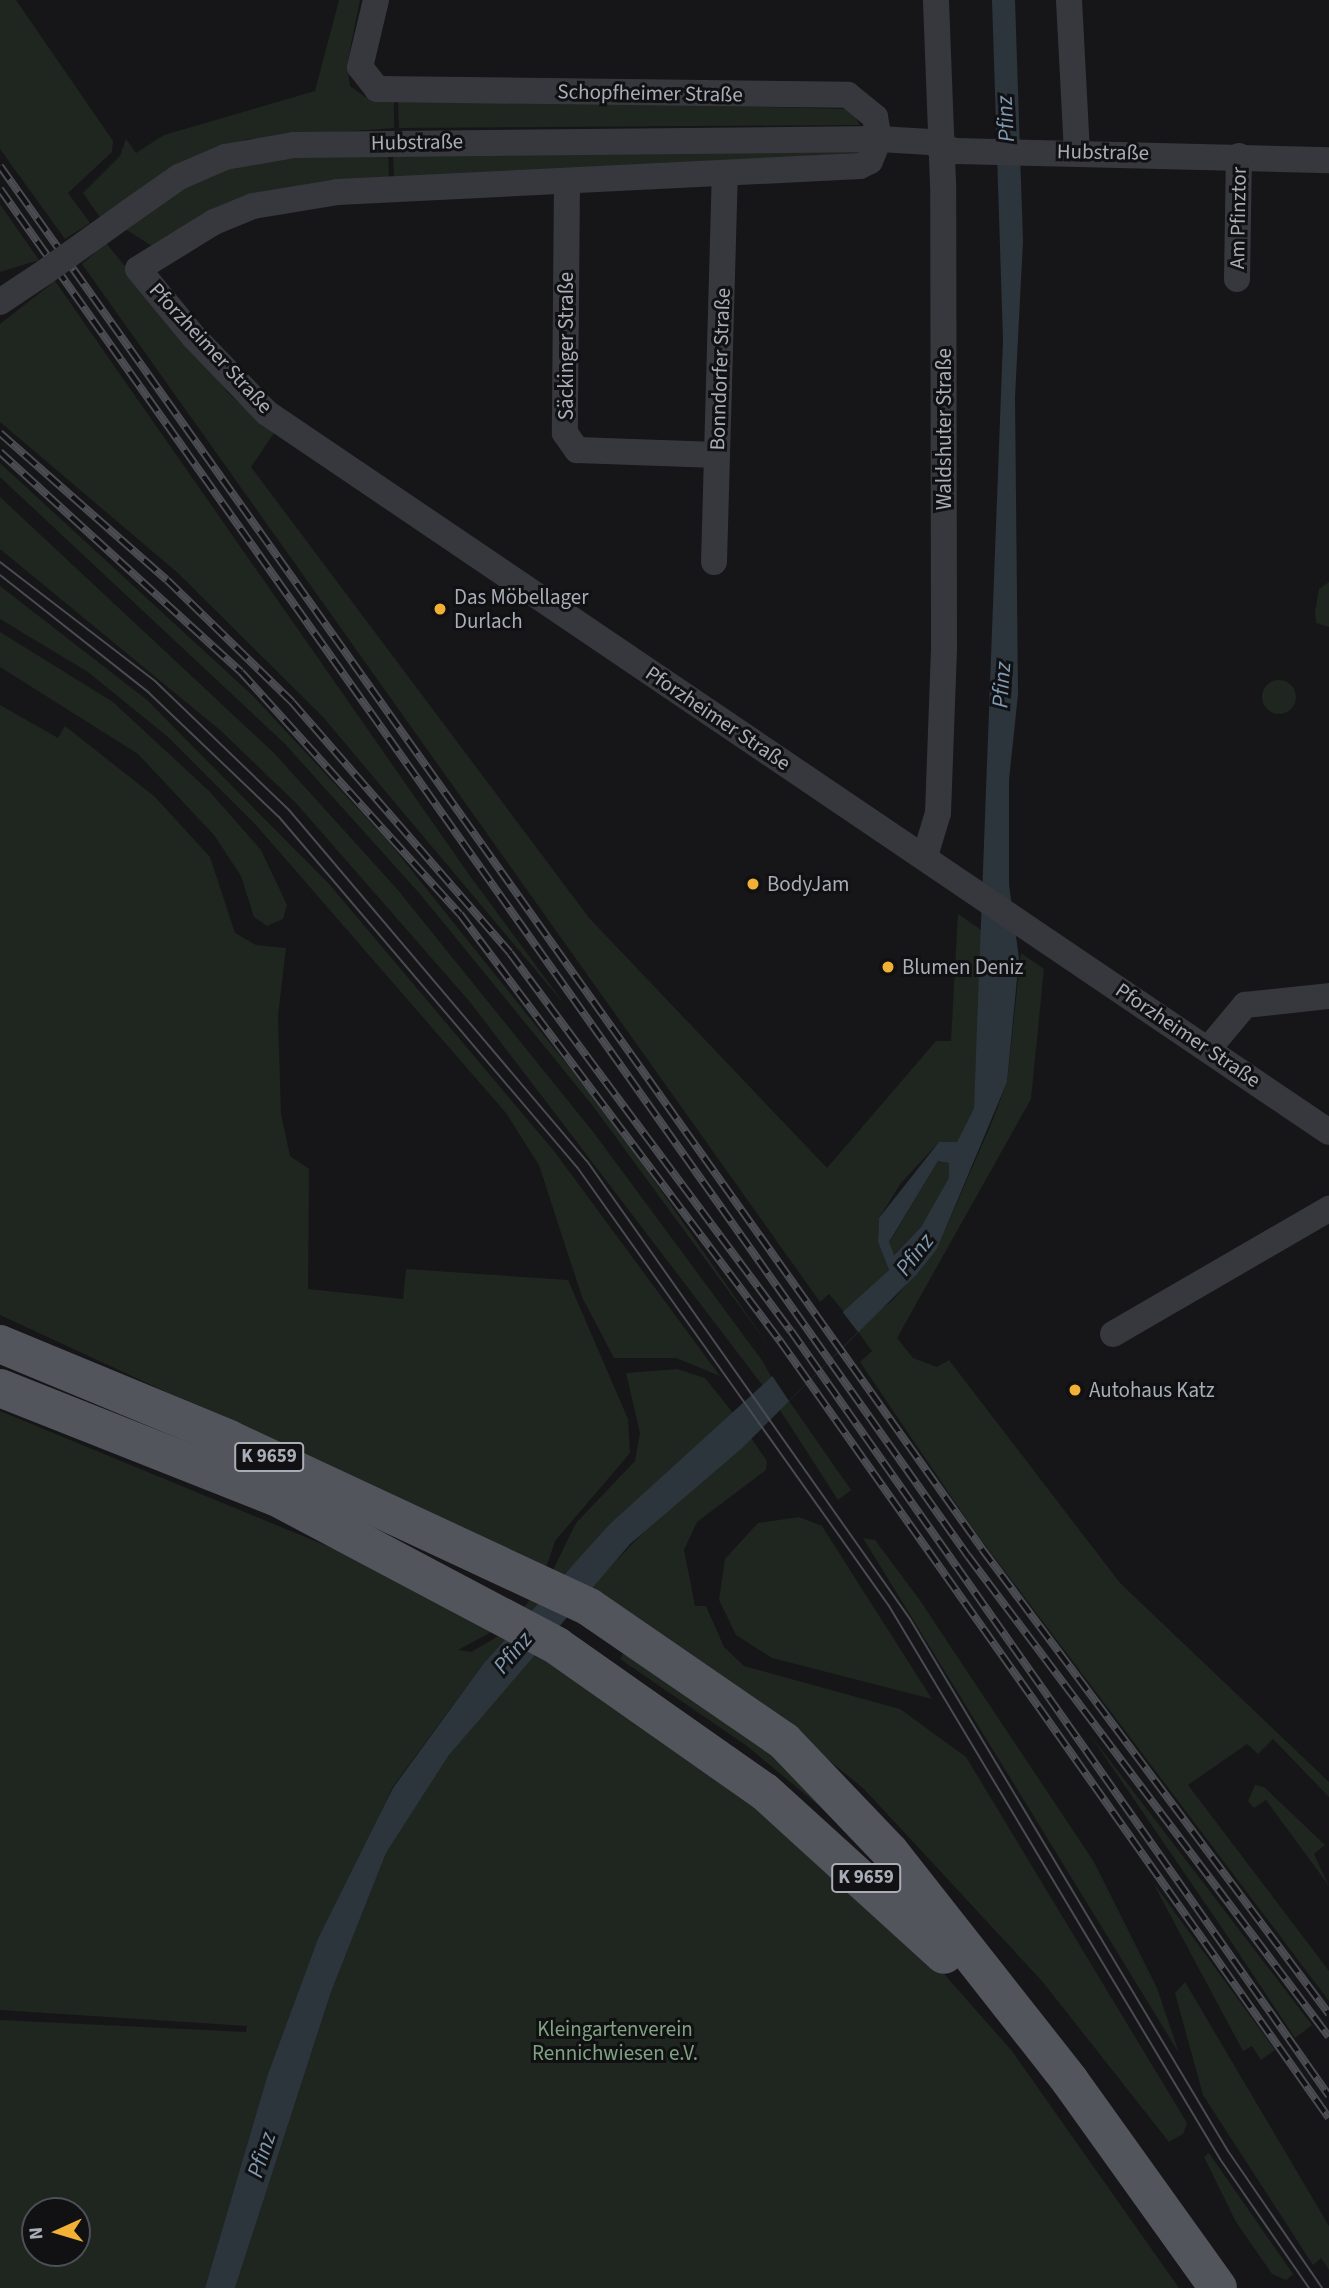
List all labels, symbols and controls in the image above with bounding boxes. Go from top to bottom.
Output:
street label: Schopfheimer Straße [557,79,743,107]
water label: Pfinz [991,95,1021,143]
street label: Hubstraße [371,129,463,155]
street label: Hubstraße [1057,139,1149,165]
street label: Am Pfinztor [1225,167,1251,269]
street label: Säckinger Straße [553,272,579,420]
street label: Pforzheimer Straße [144,277,278,419]
street label: Bonndorfer Straße [705,287,735,451]
street label: Waldshuter Straße [931,348,957,510]
place label: Das Möbellager Durlach [454,584,588,634]
marker: Das Möbellager Durlach [432,601,448,617]
street label: Pforzheimer Straße [641,660,795,776]
water label: Pfinz [987,661,1017,709]
place label: BodyJam [767,871,849,897]
marker: BodyJam [745,876,761,892]
place label: Blumen Deniz [902,954,1024,980]
marker: Blumen Deniz [880,959,896,975]
street label: Pforzheimer Straße [1111,977,1265,1093]
water label: Pfinz [890,1228,940,1282]
place label: Autohaus Katz [1089,1377,1215,1403]
marker: Autohaus Katz [1067,1382,1083,1398]
road number: K 9659 [234,1442,304,1472]
water label: Pfinz [488,1626,538,1680]
road number: K 9659 [831,1862,901,1894]
park label: Kleingartenverein Rennichwiesen e.V. [532,2016,698,2066]
water label: Pfinz [242,2129,282,2181]
north arrow [21,2197,91,2267]
text: N [23,2226,50,2241]

